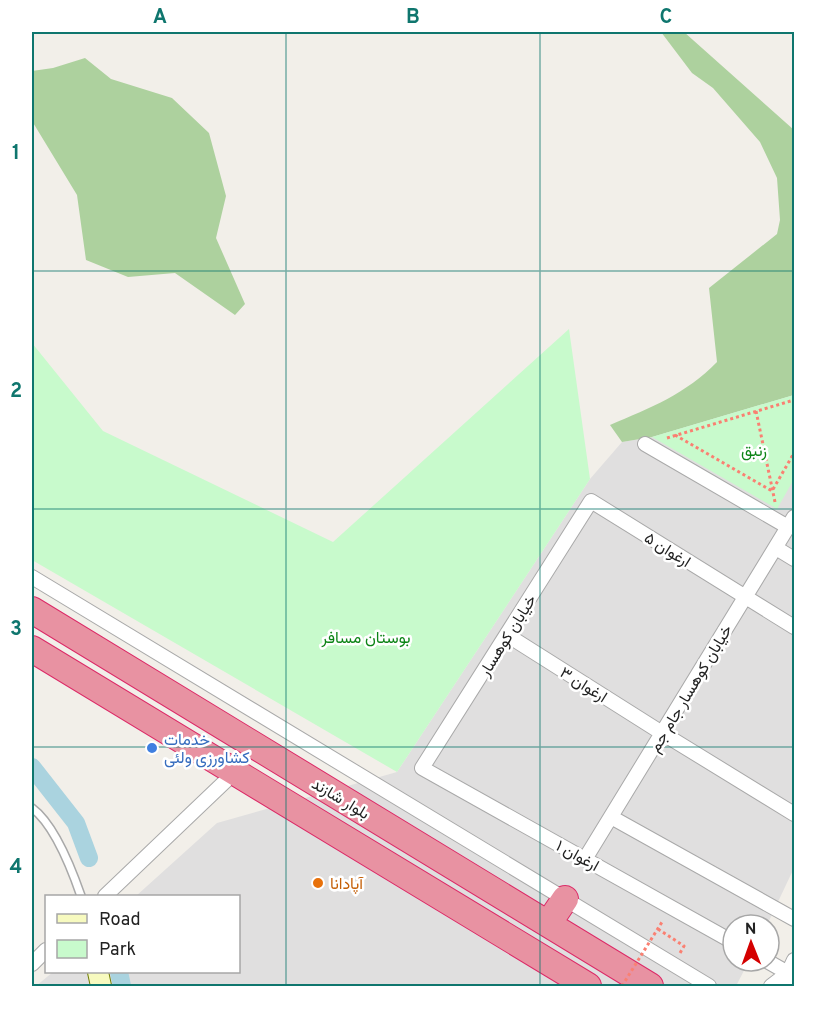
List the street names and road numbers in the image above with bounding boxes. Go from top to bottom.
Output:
street label: ارغوان ۵ [640,529,694,573]
street label: خیابان کوهسار [475,591,542,682]
street label: خیابان کوهسار جام جم [646,621,738,757]
street label: ارغوان ۳ [555,663,610,708]
street label: بلوار شازند [307,775,373,825]
street label: ارغوان ۱ [552,837,602,877]

